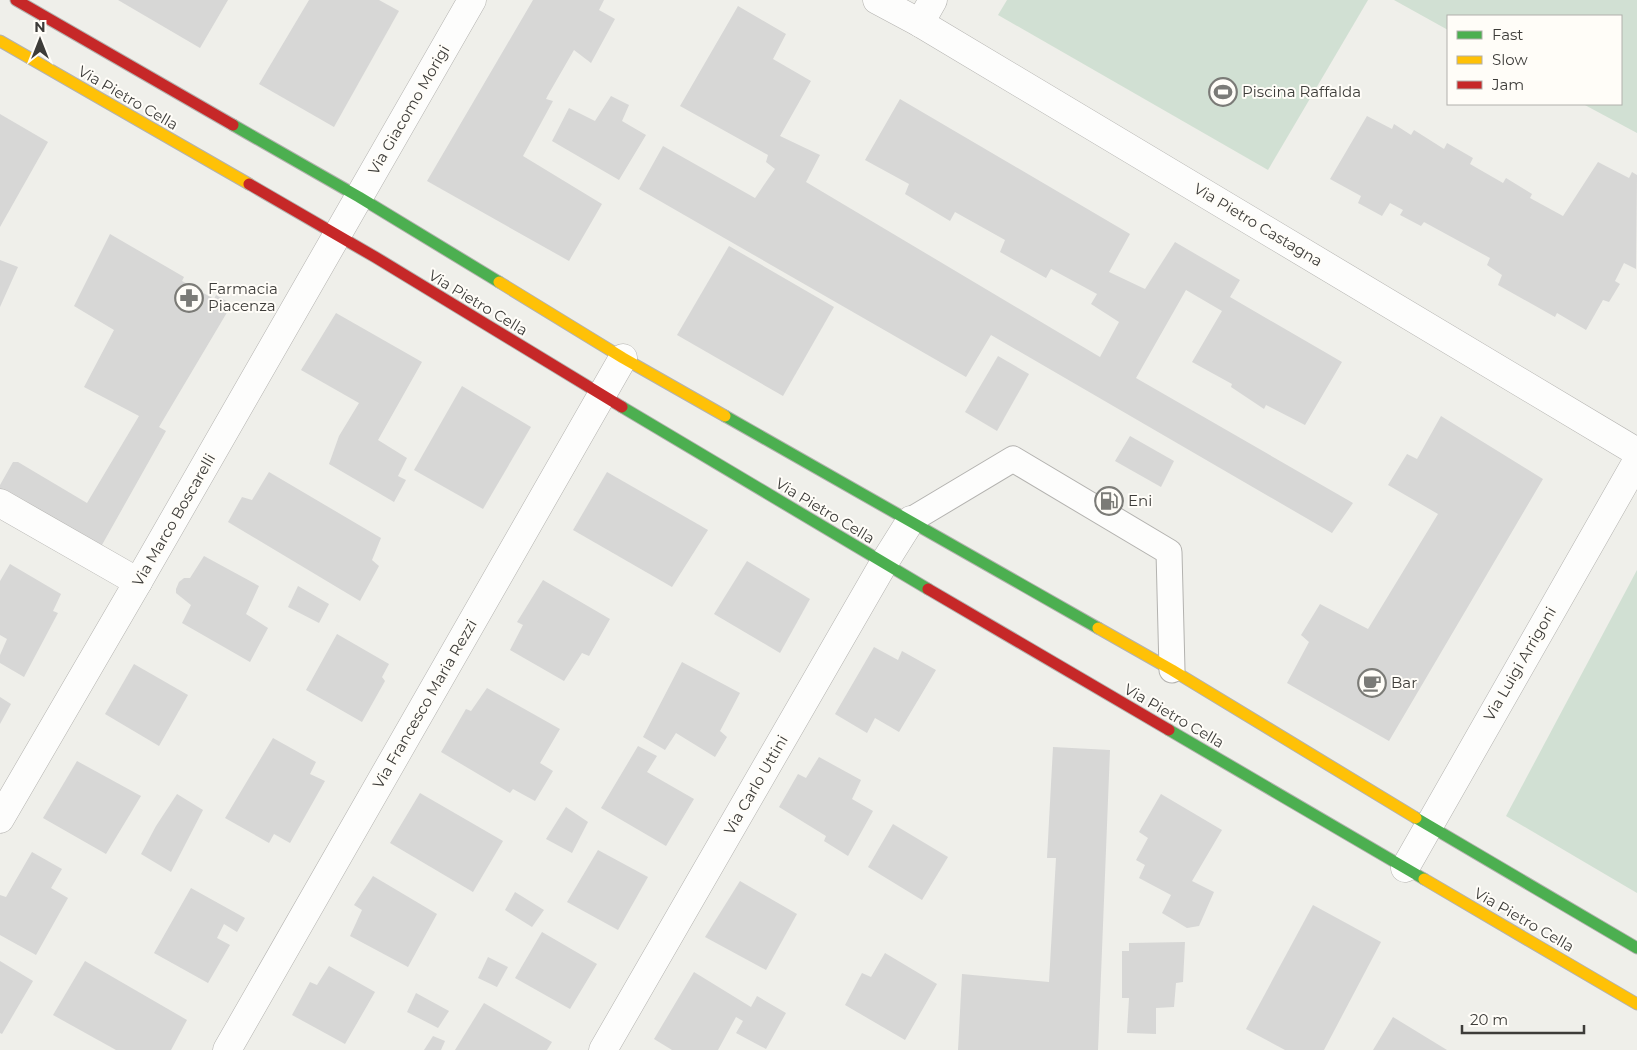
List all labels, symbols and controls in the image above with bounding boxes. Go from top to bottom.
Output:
north arrow [15,15,65,65]
legend [1447,15,1622,105]
text: N [34,18,46,36]
text: Fast [1492,25,1523,44]
street label: Via Giacomo Morigi [364,42,453,178]
text: Slow [1492,50,1528,69]
street label: Via Pietro Cella [75,61,182,134]
text: Jam [1491,75,1524,94]
sports icon: Piscina Raffalda [1208,77,1238,107]
place label: Piscina Raffalda [1242,82,1361,101]
street label: Via Pietro Castagna [1190,179,1326,271]
street label: Via Pietro Cella [425,265,531,340]
place label: Farmacia Piacenza [208,279,278,315]
pharmacy icon: Farmacia Piacenza [174,283,204,313]
street label: Via Marco Boscarelli [128,450,219,589]
street label: Via Pietro Cella [772,473,878,548]
fuel station icon: Eni [1094,486,1124,516]
place label: Eni [1128,491,1152,510]
street label: Via Luigi Arrigoni [1479,603,1560,724]
street label: Via Francesco Maria Rezzi [368,616,481,792]
cafe icon: Bar [1357,668,1387,698]
place label: Bar [1391,673,1417,692]
street label: Via Pietro Cella [1121,679,1228,752]
street label: Via Carlo Uttini [719,732,792,838]
street label: Via Pietro Cella [1471,883,1578,956]
scale bar [1462,1002,1584,1034]
text: 20 m [1470,1010,1508,1029]

